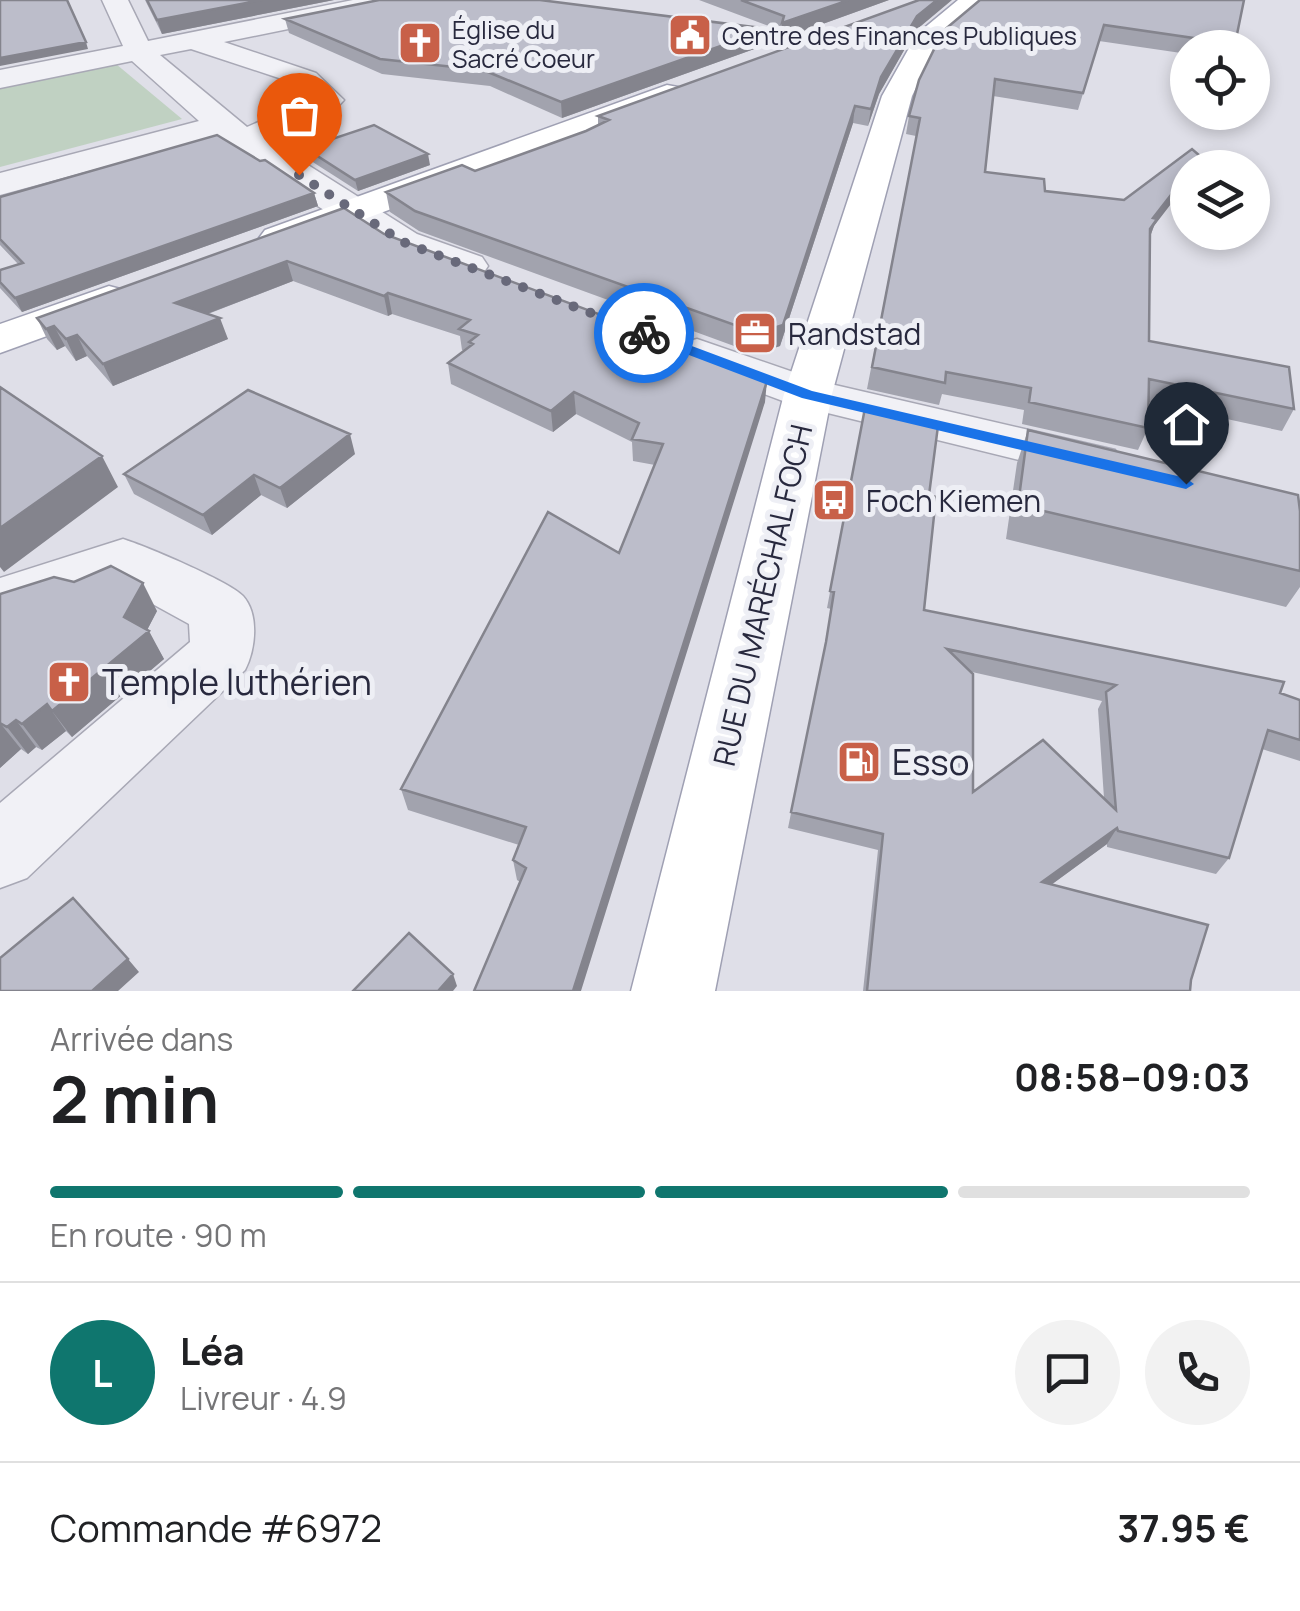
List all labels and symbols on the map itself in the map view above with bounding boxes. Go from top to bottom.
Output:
place label: Église du Sacré Coeur [452,12,595,76]
public building icon: Centre des Finances Publiques [667,12,713,58]
place label: Centre des Finances Publiques [722,18,1077,53]
church icon: Église du Sacré Coeur [397,20,443,66]
pin [257,73,342,176]
courier [594,283,694,383]
office icon: Randstad [732,310,778,356]
place label: Randstad [788,313,921,354]
pin [1144,382,1229,485]
street label: RUE DU MARÉCHAL FOCH [703,420,821,770]
bus stop icon: Foch Kiemen [811,477,857,523]
place label: Foch Kiemen [866,480,1041,521]
place label: Temple luthérien [102,658,372,706]
church icon: Temple luthérien [46,659,92,705]
place label: Esso [892,738,969,786]
fuel station icon: Esso [836,739,882,785]

